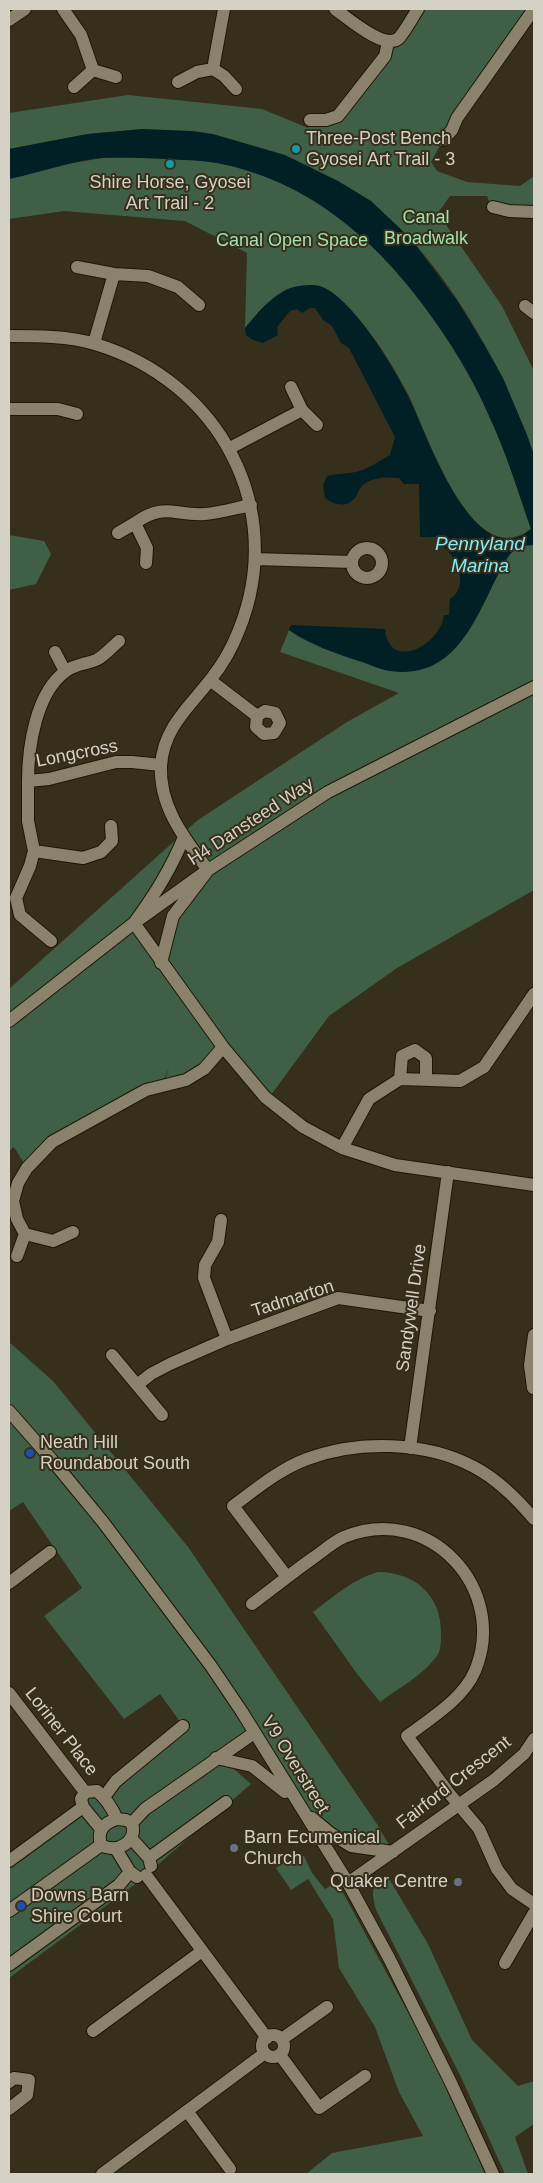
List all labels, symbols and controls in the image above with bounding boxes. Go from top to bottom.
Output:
place label: Three-Post Bench Gyosei Art Trail - 3 [306,128,455,170]
marker: Three-Post Bench Gyosei Art Trail - 3 [290,143,302,155]
marker: Shire Horse, Gyosei Art Trail - 2 [164,158,176,170]
place label: Shire Horse, Gyosei Art Trail - 2 [89,172,251,214]
park label: Canal Broadwalk [384,207,468,250]
park label: Canal Open Space [216,230,368,252]
water label: Pennyland Marina [435,534,525,578]
street label: Longcross [34,735,120,773]
street label: H4 Dansteed Way [184,773,318,871]
street label: Sandywell Drive [392,1243,432,1373]
street label: Tadmarton [249,1276,337,1322]
place label: Neath Hill Roundabout South [40,1432,190,1475]
marker: Neath Hill Roundabout South [24,1447,36,1459]
street label: Loriner Place [20,1684,102,1780]
street label: V9 Overstreet [256,1712,334,1818]
street label: Fairford Crescent [393,1732,515,1834]
place label: Barn Ecumenical Church [244,1827,380,1870]
marker: Barn Ecumenical Church [228,1842,240,1854]
place label: Quaker Centre [330,1871,448,1893]
marker: Quaker Centre [452,1876,464,1888]
place label: Downs Barn Shire Court [31,1885,129,1928]
marker: Downs Barn Shire Court [15,1900,27,1912]

